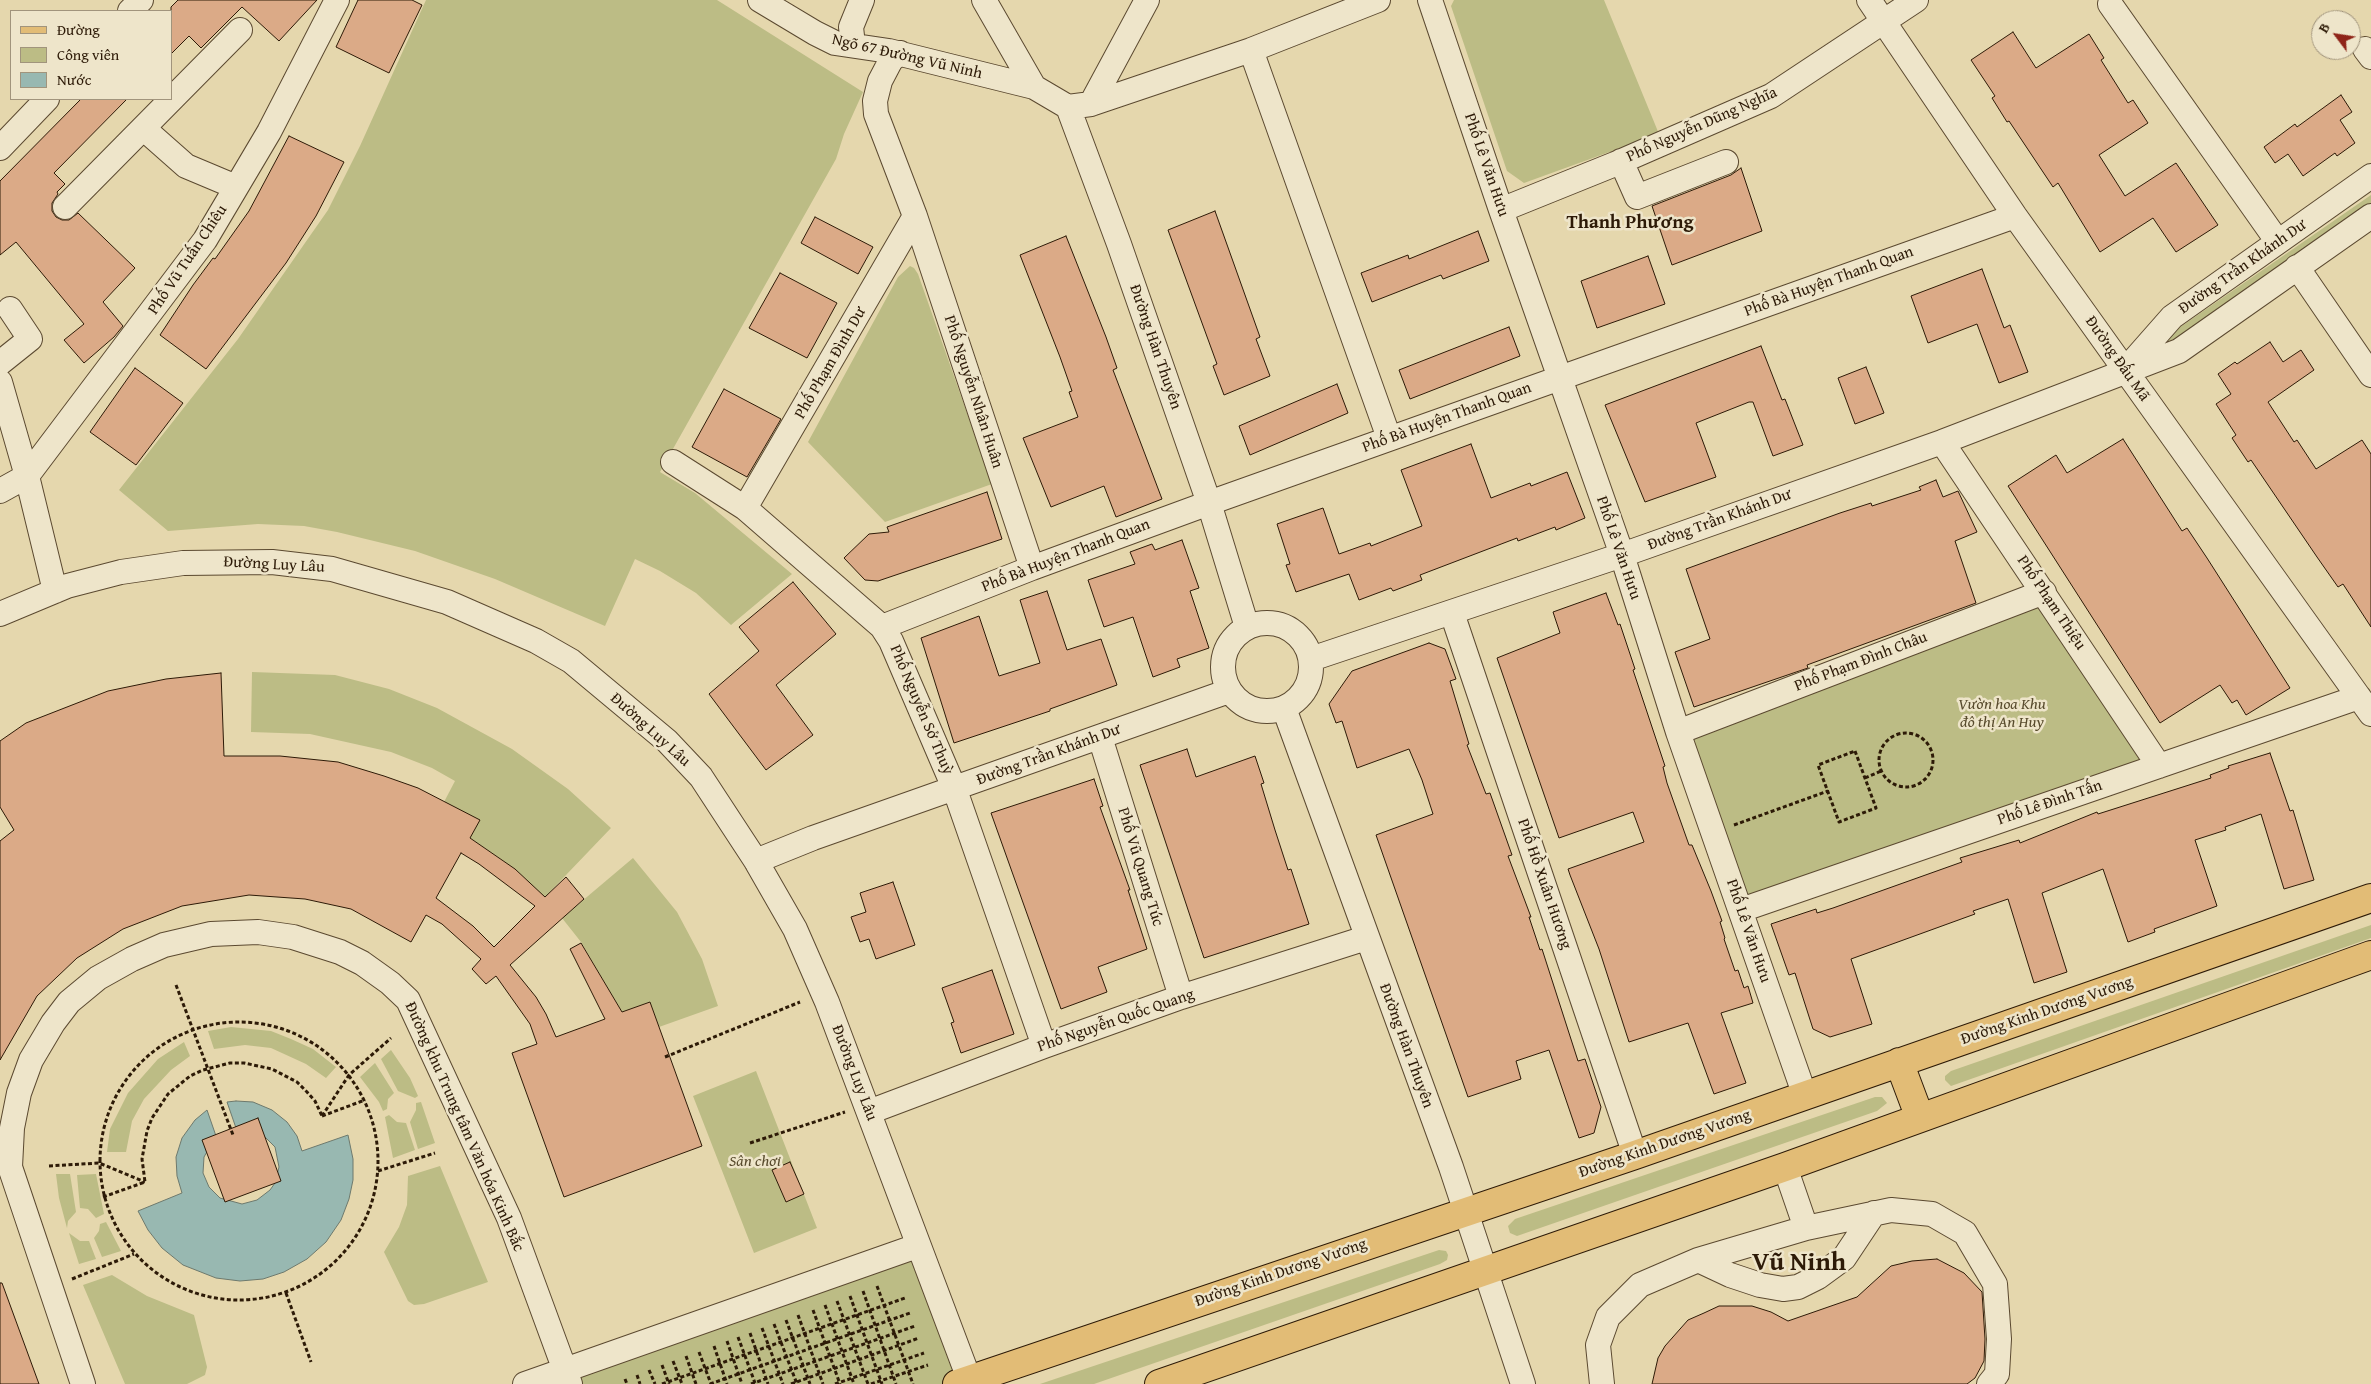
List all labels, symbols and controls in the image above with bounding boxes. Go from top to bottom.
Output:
legend [10,10,172,100]
north arrow [2311,10,2361,60]
text: Đường [57,19,100,40]
text: B [2313,19,2335,37]
street label: Ngõ 67 Đường Vũ Ninh [830,30,984,84]
text: Công viên [57,44,119,65]
text: Nước [57,69,91,90]
street label: Phố Nguyễn Dũng Nghĩa [1624,83,1780,167]
street label: Phố Lê Văn Hưu [1459,111,1513,219]
street label: Phố Vũ Tuấn Chiêu [144,202,232,318]
district label: Thanh Phương [1566,212,1694,234]
street label: Đường Trần Khánh Dư [2175,215,2311,319]
street label: Phố Bà Huyện Thanh Quan [1742,242,1916,322]
street label: Đường Hàn Thuyên [1125,282,1185,412]
street label: Phố Phạm Đình Dư [791,303,871,423]
street label: Phố Nguyễn Nhân Huân [939,313,1007,471]
street label: Đường Đấu Mã [2081,313,2153,405]
street label: Phố Bà Huyện Thanh Quan [1360,378,1534,458]
street label: Đường Trần Khánh Dư [1645,485,1795,555]
street label: Phố Lê Văn Hưu [1591,494,1645,602]
street label: Phố Bà Huyện Thanh Quan [979,515,1153,597]
street label: Phố Phạm Thiệu [2012,552,2090,654]
street label: Đường Luy Lâu [223,553,325,577]
street label: Phố Phạm Đình Châu [1792,628,1930,696]
street label: Phố Nguyễn Sở Thuỳ [885,642,957,778]
street label: Đường Luy Lâu [606,689,694,771]
park label: Vườn hoa Khu đô thị An Huy [1958,695,2046,733]
street label: Đường Trần Khánh Dư [974,720,1124,790]
street label: Phố Lê Đình Tấn [1995,776,2105,830]
street label: Phố Vũ Quang Túc [1113,805,1167,929]
street label: Phố Hồ Xuân Hương [1513,816,1575,952]
street label: Phố Lê Văn Hưu [1721,877,1775,985]
street label: Đường Kinh Dương Vương [1959,973,2135,1049]
street label: Đường Hàn Thuyên [1375,981,1437,1111]
street label: Phố Nguyễn Quốc Quang [1035,985,1197,1057]
street label: Đường khu Trung tâm Văn hóa Kinh Bắc [400,999,528,1255]
street label: Đường Luy Lâu [827,1022,881,1124]
street label: Đường Kinh Dương Vương [1577,1106,1753,1182]
park label: Sân chơi [729,1152,781,1172]
street label: Đường Kinh Dương Vương [1193,1235,1369,1311]
district label: Vũ Ninh [1752,1247,1846,1279]

